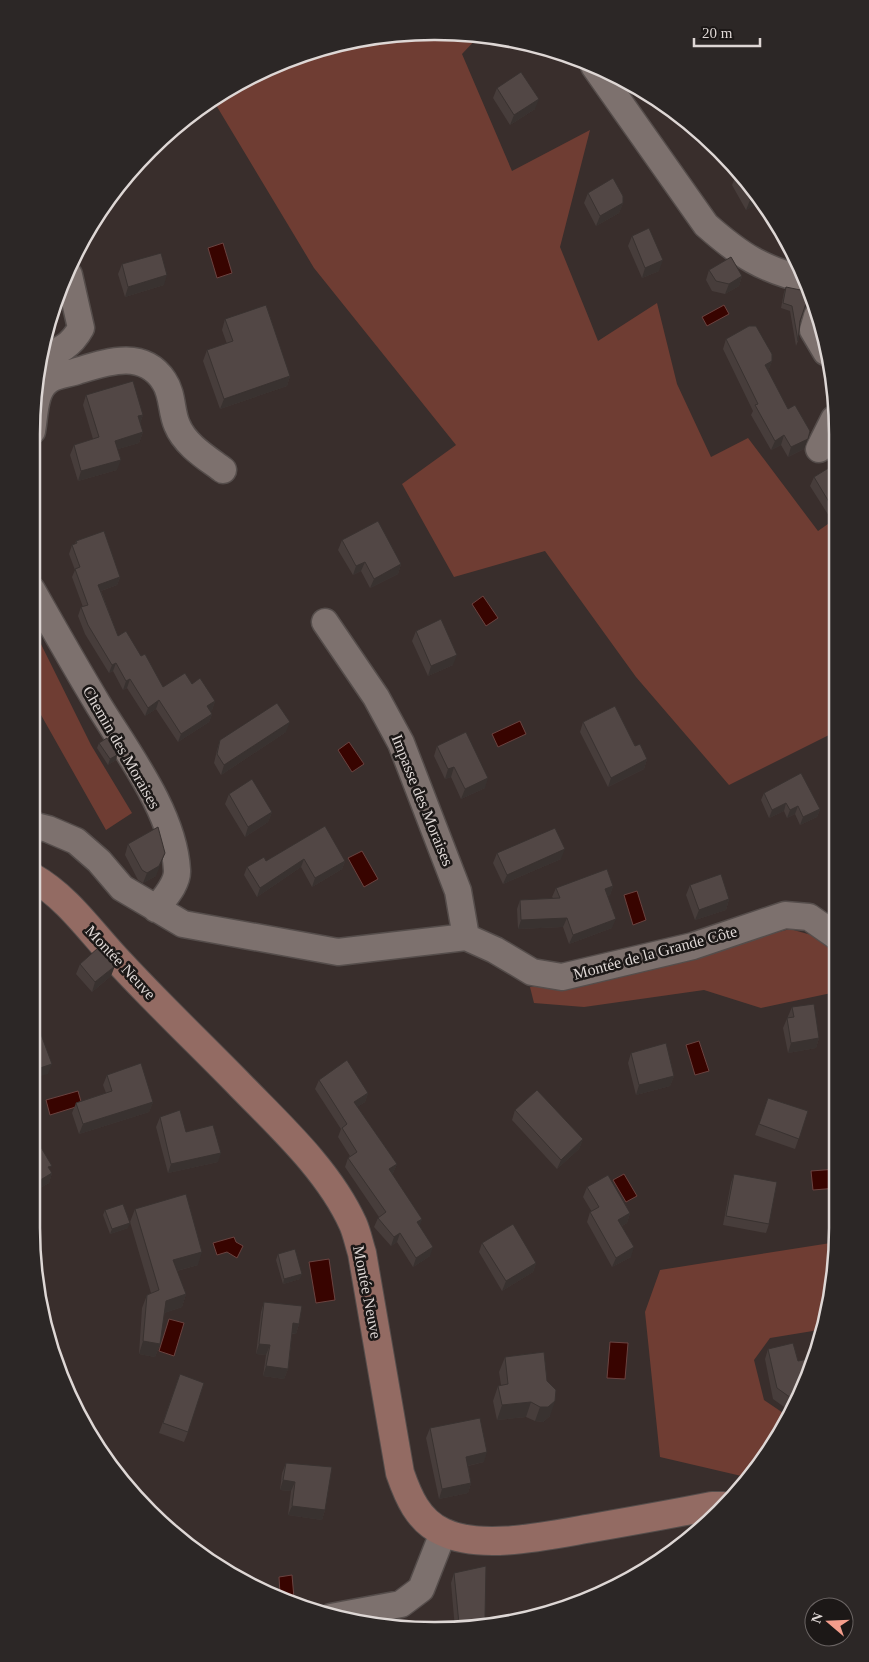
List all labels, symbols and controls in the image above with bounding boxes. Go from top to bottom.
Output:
scale bar [694,15,760,47]
text: 20 m [702,25,733,41]
street label: Chemin des Moraises [80,683,164,812]
street label: Impasse des Moraises [387,732,457,869]
street label: Montée Neuve [82,922,159,1003]
street label: Montée de la Grande Côte [571,922,739,983]
street label: Montée Neuve [350,1244,385,1340]
north arrow [804,1597,854,1647]
text: N [808,1611,826,1625]

